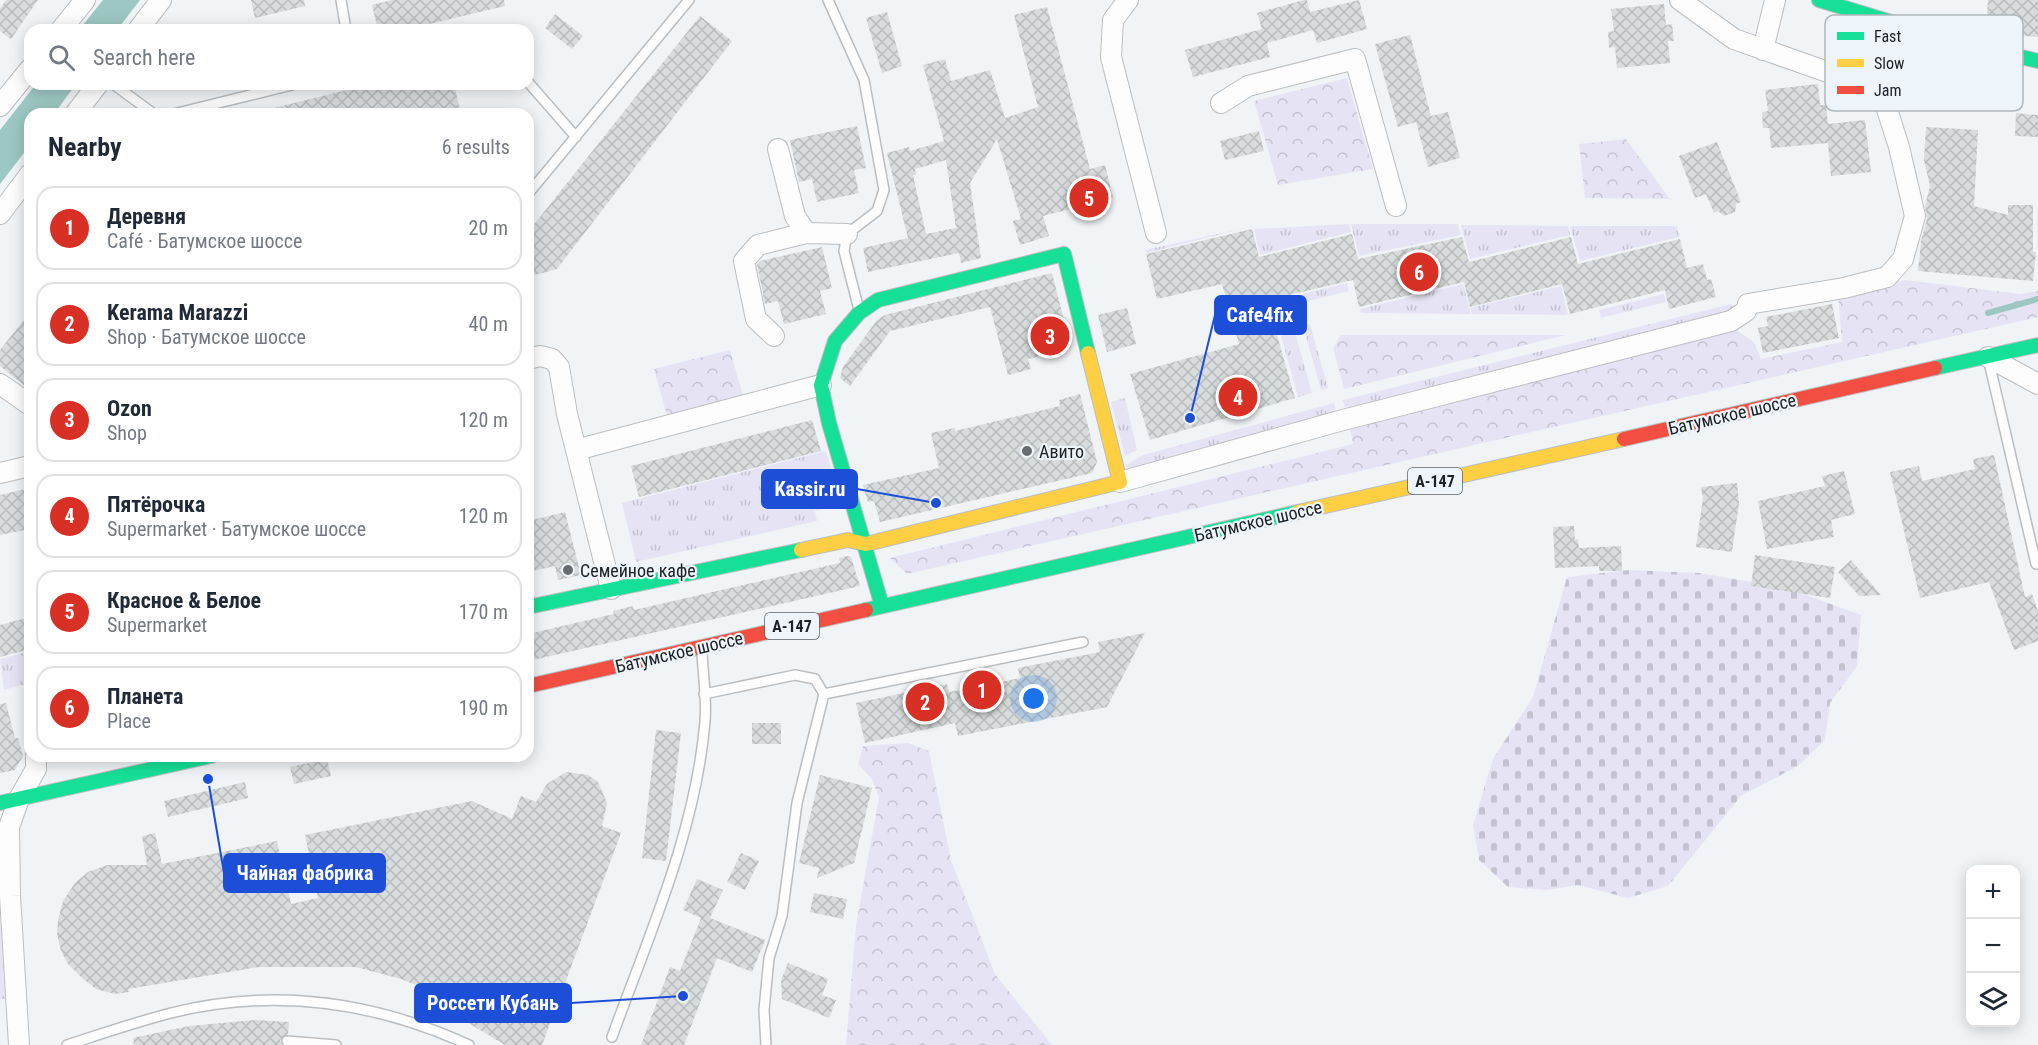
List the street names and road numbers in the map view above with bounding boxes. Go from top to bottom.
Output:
street label: Батумское шоссе [1666,389,1798,439]
road number: А-147 [1408,468,1462,494]
street label: Батумское шоссе [1192,496,1324,546]
road number: А-147 [765,613,819,639]
street label: Батумское шоссе [613,627,745,677]

